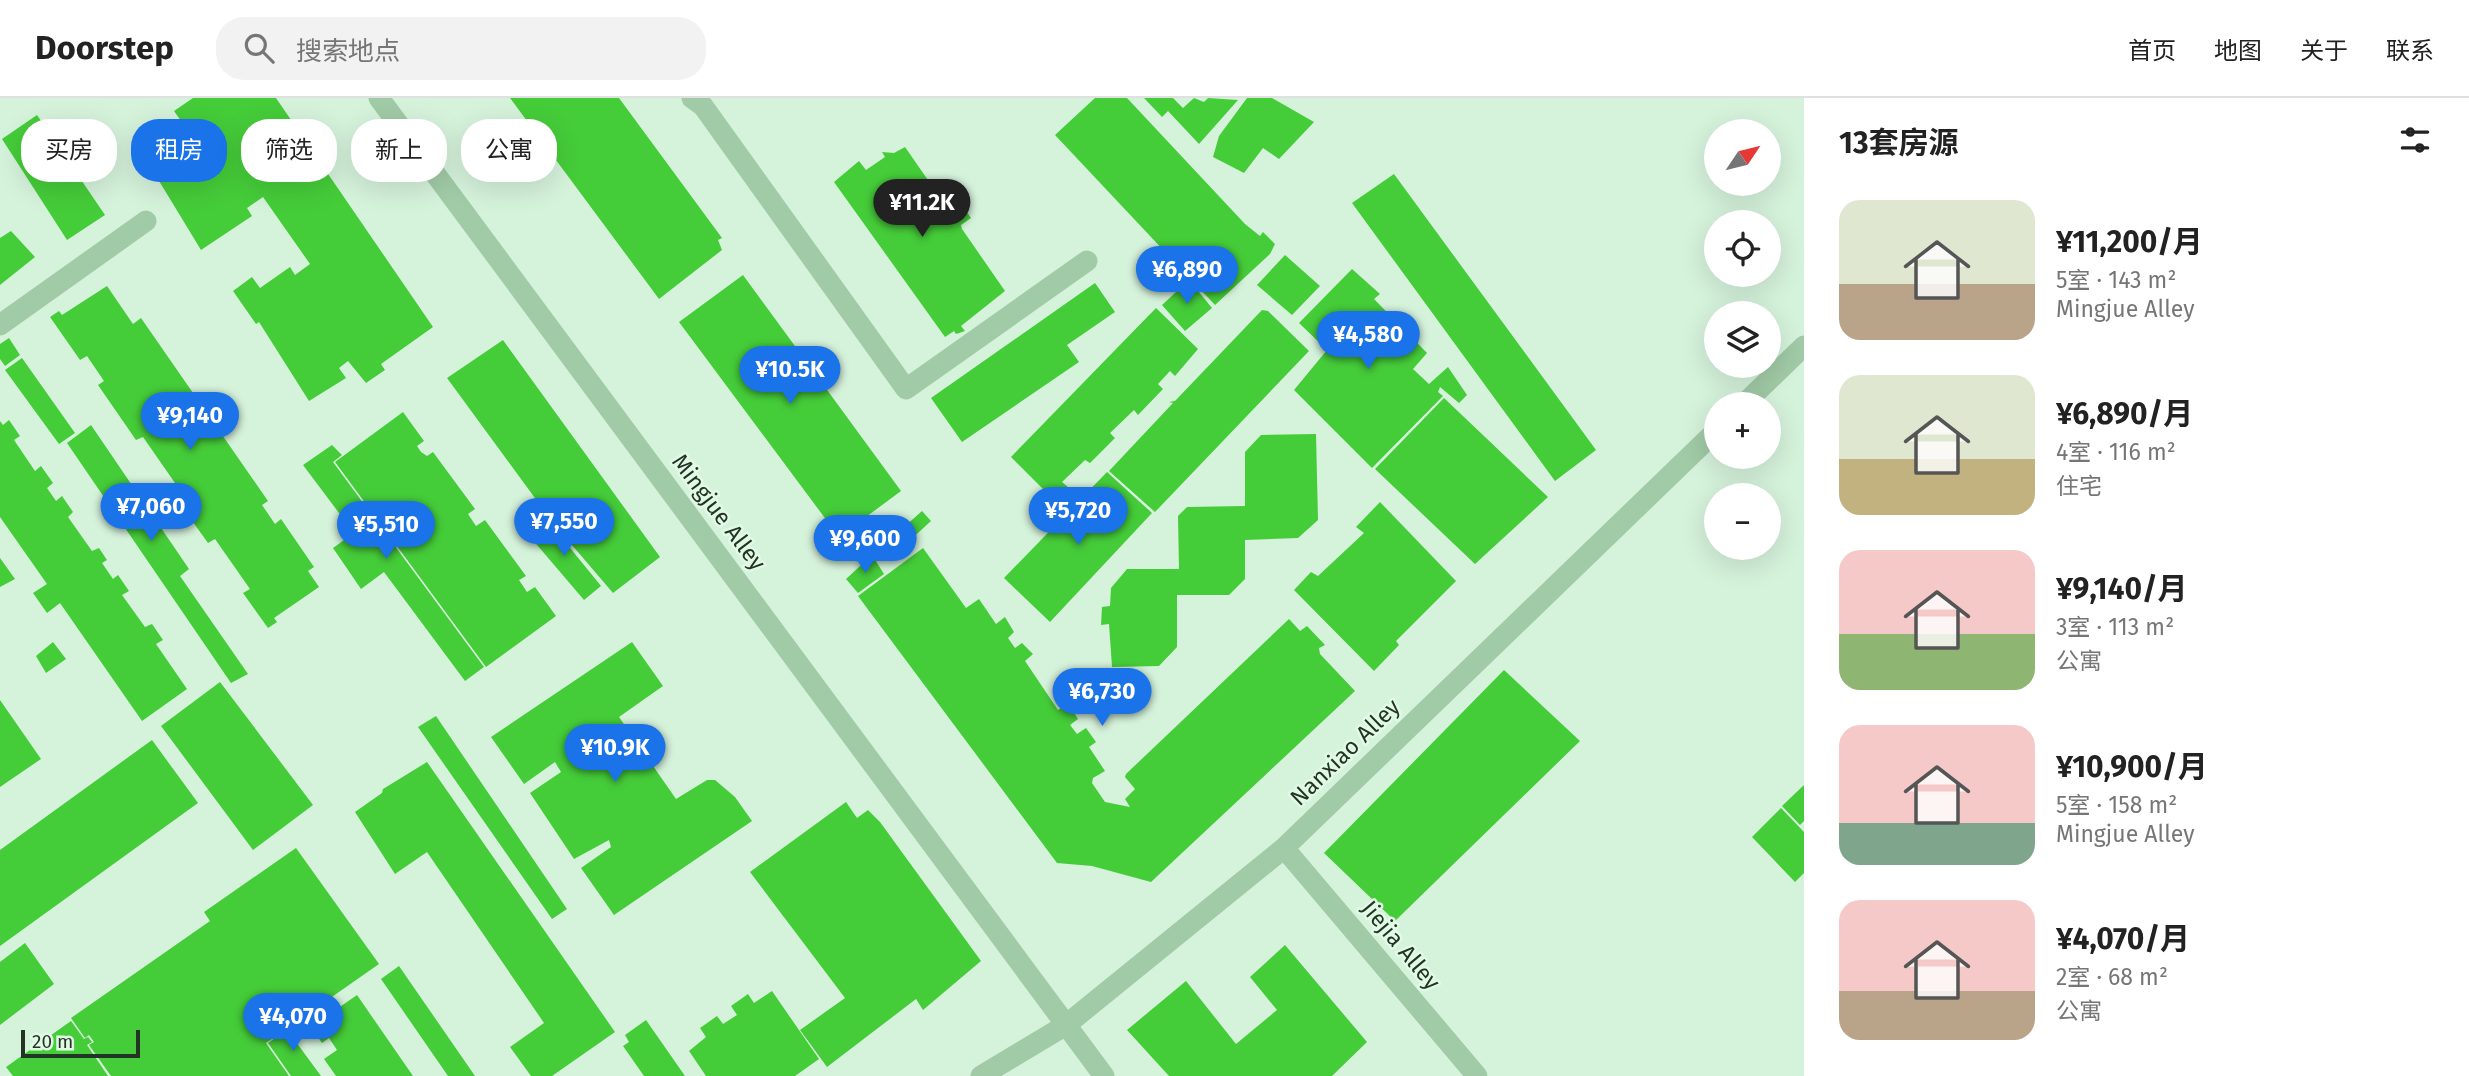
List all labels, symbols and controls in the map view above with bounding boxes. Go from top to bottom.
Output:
search box [216,17,706,80]
text: Doorstep [35,28,174,68]
icon: search [240,29,278,67]
text: 搜索地点 [296,36,400,67]
text: 首页 [2128,37,2176,65]
text: 地图 [2214,37,2262,65]
text: 关于 [2300,37,2348,65]
text: 联系 [2386,37,2434,65]
chip: 买房 [21,119,117,182]
chip: 租房 [131,119,227,182]
chip: 筛选 [241,119,337,182]
chip: 新上 [351,119,447,182]
chip: 公寓 [461,119,557,182]
north arrow [1704,119,1782,196]
map controls [1704,119,1781,560]
icon: filters [2396,121,2434,159]
text: 13套房源 [1839,125,1959,161]
pin: ¥11.2K [865,180,979,239]
text: ¥11.2K [889,188,955,216]
button: locate [1704,210,1781,287]
text: ¥11,200/月 [2056,224,2203,260]
icon: home [1895,228,1979,312]
pin: ¥6,890 [1130,246,1244,306]
text: ¥6,890 [1152,255,1222,283]
text: 5室 · 143 m² [2056,266,2176,294]
text: Mingjue Alley [2056,295,2195,323]
button: layers [1704,301,1781,378]
pin: ¥4,580 [1311,312,1425,371]
text: ¥4,580 [1333,320,1403,348]
pin: ¥10.5K [733,346,847,406]
text: ¥10.5K [755,355,825,383]
pin: ¥9,140 [133,392,247,452]
button: + [1704,392,1781,469]
text: ¥6,890/月 [2056,396,2193,432]
text: ¥9,140 [157,401,223,429]
icon: home [1895,403,1979,487]
text: 4室 · 116 m² [2056,438,2176,466]
street label: Mingjue Alley [666,448,772,576]
text: 住宅 [2056,472,2102,500]
button: − [1704,483,1781,560]
pin: ¥7,060 [94,484,208,543]
pin: ¥5,720 [1021,488,1135,547]
text: ¥7,060 [117,492,185,520]
text: ¥5,720 [1045,496,1111,524]
pin: ¥7,550 [507,498,621,558]
pin: ¥5,510 [329,502,443,561]
text: ¥7,550 [530,507,598,535]
text: ¥5,510 [353,510,419,538]
pin: ¥9,600 [808,516,922,575]
text: ¥9,600 [830,524,900,552]
text: ¥9,140/月 [2056,571,2188,607]
icon: home [1895,578,1979,662]
text: 3室 · 113 m² [2056,613,2174,641]
text: 公寓 [2056,647,2102,675]
pin: ¥6,730 [1045,668,1159,728]
text: ¥6,730 [1069,677,1135,705]
street label: Nanxiao Alley [1284,692,1406,811]
pin: ¥10.9K [558,724,672,784]
text: ¥10.9K [581,733,649,761]
text: ¥10,900/月 [2056,749,2208,785]
icon: home [1895,753,1979,837]
text: 5室 · 158 m² [2056,791,2177,819]
text: Mingjue Alley [2056,820,2195,848]
street label: Jiejia Alley [1356,895,1447,996]
text: ¥4,070/月 [2056,921,2190,957]
icon: home [1895,928,1979,1012]
text: 2室 · 68 m² [2056,963,2168,991]
pin: ¥4,070 [236,993,350,1053]
text: 公寓 [2056,997,2102,1025]
text: ¥4,070 [259,1002,327,1030]
scale bar [21,1027,140,1059]
text: 20 m [32,1030,73,1053]

